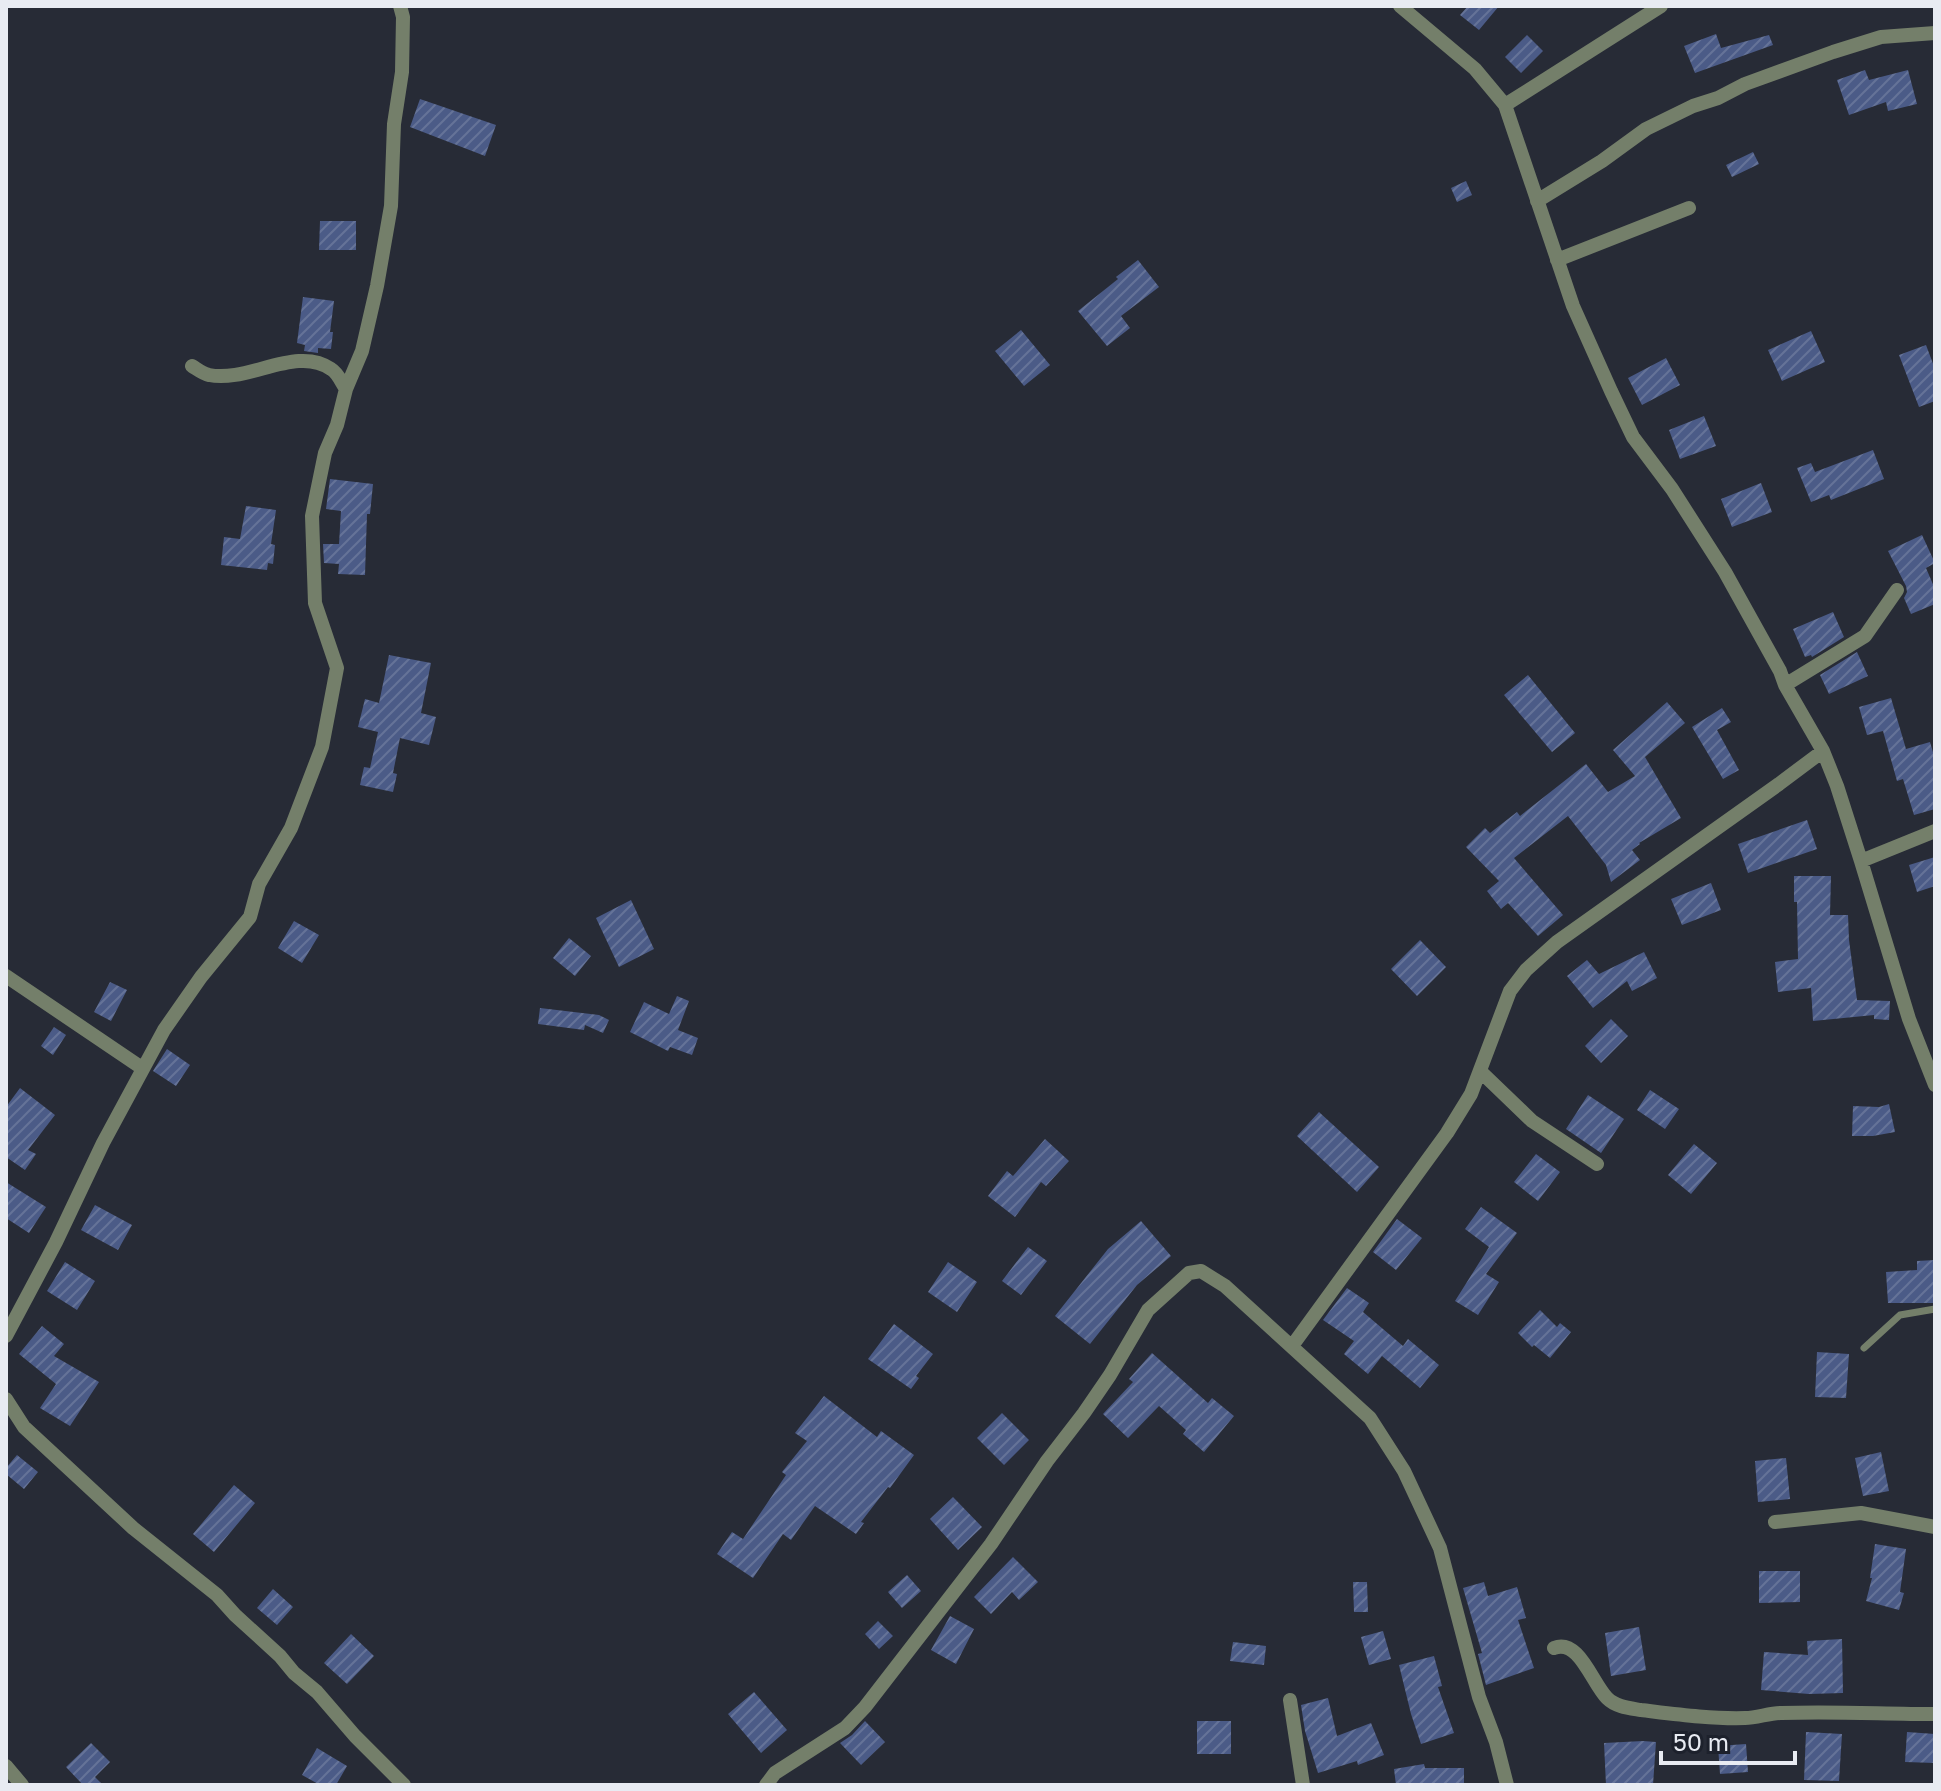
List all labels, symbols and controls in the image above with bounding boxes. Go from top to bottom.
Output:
scale bar [1661,1715,1795,1765]
text: 50 m [1673,1727,1729,1756]

